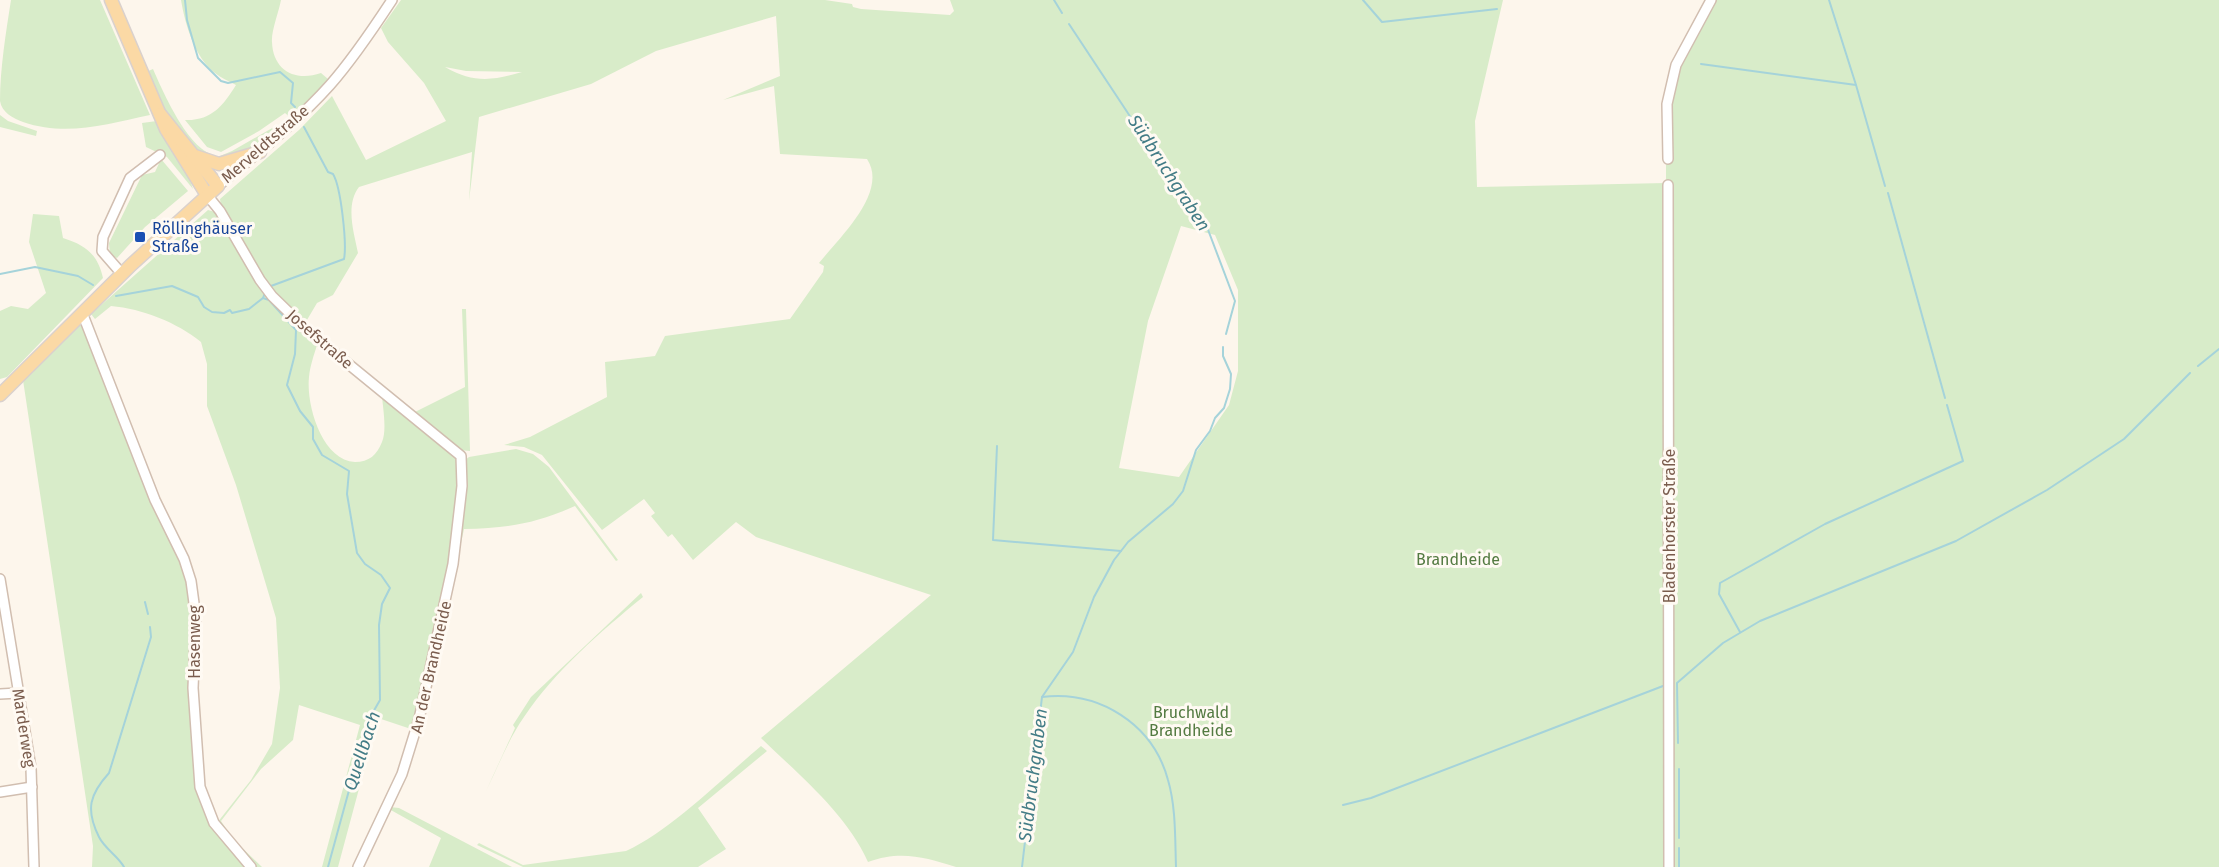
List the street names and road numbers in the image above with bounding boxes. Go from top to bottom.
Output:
street label: Merveldtstraße [217,101,313,187]
street label: Josefstraße [283,305,357,373]
street label: Bladenhorster Straße [1660,449,1679,603]
street label: An der Brandheide [407,599,455,735]
street label: Hasenweg [185,605,204,679]
street label: Marderweg [8,687,40,770]

